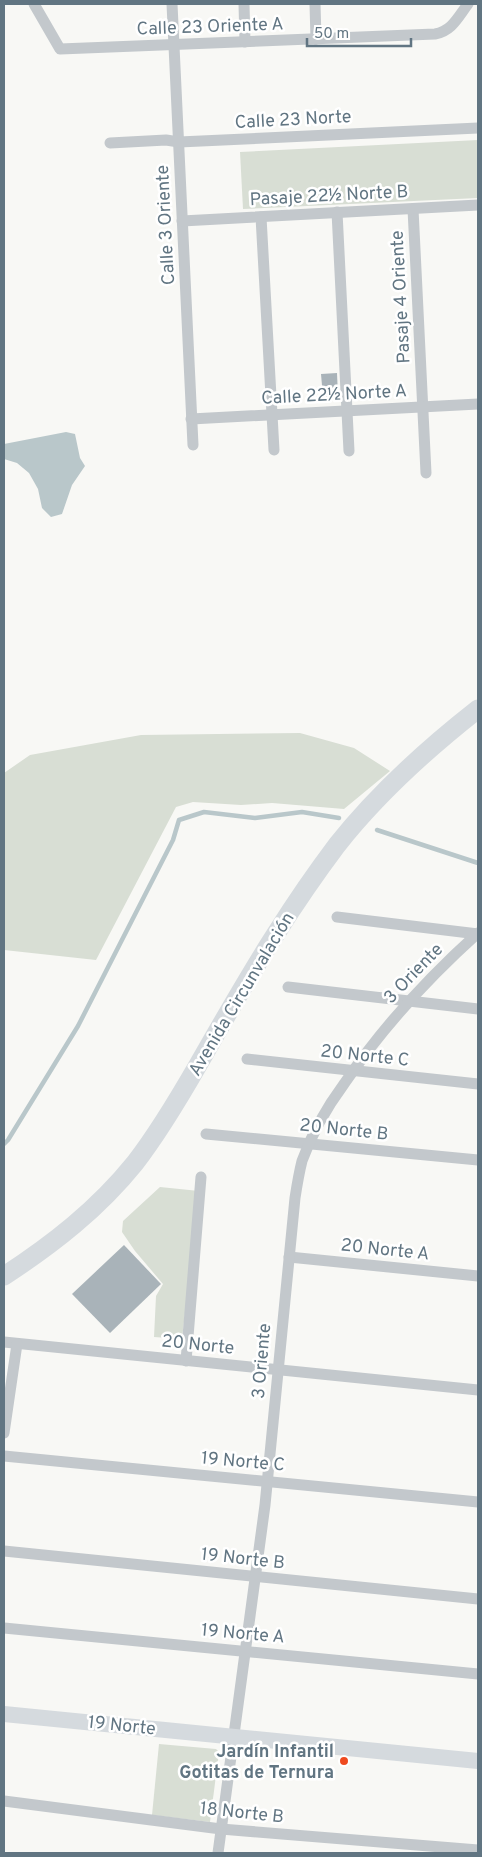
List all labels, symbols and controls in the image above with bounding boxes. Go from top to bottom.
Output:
street label: Calle 23 Oriente A [136,13,284,42]
scale bar [307,15,411,47]
text: 50 m [314,25,349,44]
street label: Calle 23 Norte [234,106,352,135]
street label: Calle 3 Oriente [152,164,181,286]
street label: Pasaje 22½ Norte B [249,181,409,212]
street label: Pasaje 4 Oriente [387,230,416,364]
street label: Calle 22½ Norte A [261,380,408,411]
street label: Avenida Circunvalación [184,909,300,1081]
street label: 3 Oriente [379,939,449,1009]
street label: 20 Norte C [319,1040,410,1073]
street label: 20 Norte B [298,1114,389,1147]
street label: 20 Norte A [339,1234,430,1267]
street label: 3 Oriente [248,1322,277,1400]
street label: 20 Norte [160,1330,235,1361]
street label: 19 Norte C [200,1447,286,1478]
street label: 19 Norte B [200,1544,286,1575]
street label: 19 Norte A [200,1619,286,1650]
street label: 19 Norte [87,1711,157,1741]
place label: Jardín Infantil Gotitas de Ternura [179,1741,334,1785]
marker: Jardín Infantil Gotitas de Ternura [338,1755,350,1767]
street label: 18 Norte B [199,1798,285,1829]

